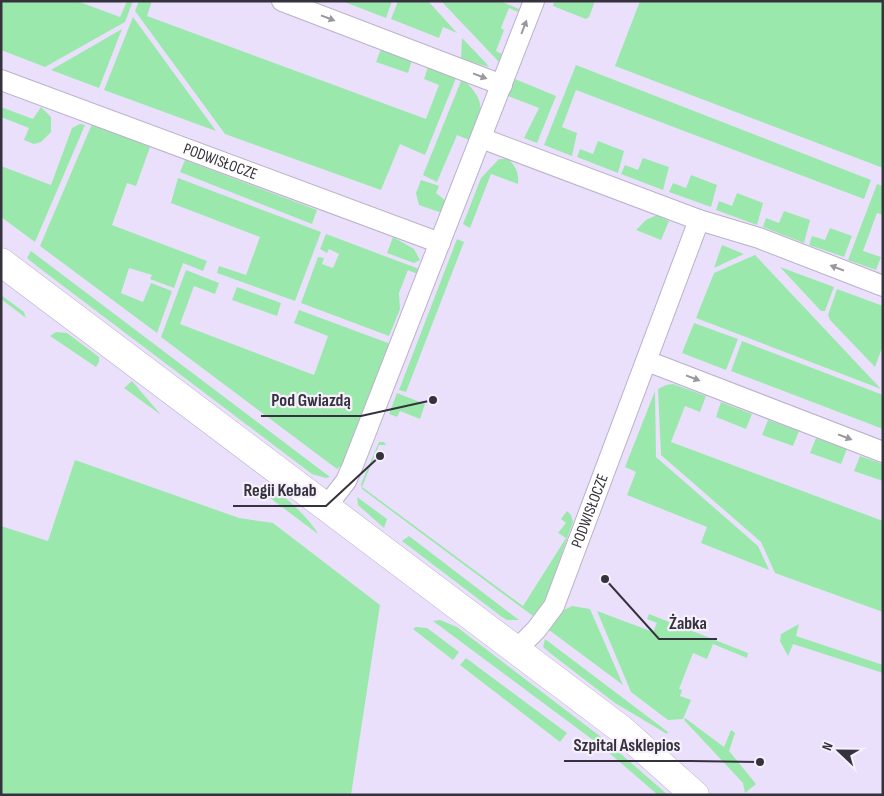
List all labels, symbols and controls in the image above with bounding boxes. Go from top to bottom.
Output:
one-way arrow [321,15,335,23]
one-way arrow [520,19,528,34]
one-way arrow [473,73,487,81]
street label: PODWISŁOCZE [181,139,260,184]
one-way arrow [829,264,844,272]
one-way arrow [686,375,700,383]
callout: Pod Gwiazdą [261,383,361,416]
text: Pod Gwiazdą [271,390,351,411]
one-way arrow [837,434,852,441]
street label: PODWISŁOCZE [567,471,612,550]
callout: Regii Kebab [233,473,326,506]
text: Regii Kebab [243,480,317,501]
callout: Żabka [659,606,717,639]
text: Żabka [669,613,707,634]
north arrow [814,726,864,776]
callout: Szpital Asklepios [564,728,691,761]
text: Szpital Asklepios [574,735,680,756]
text: N [818,740,837,753]

